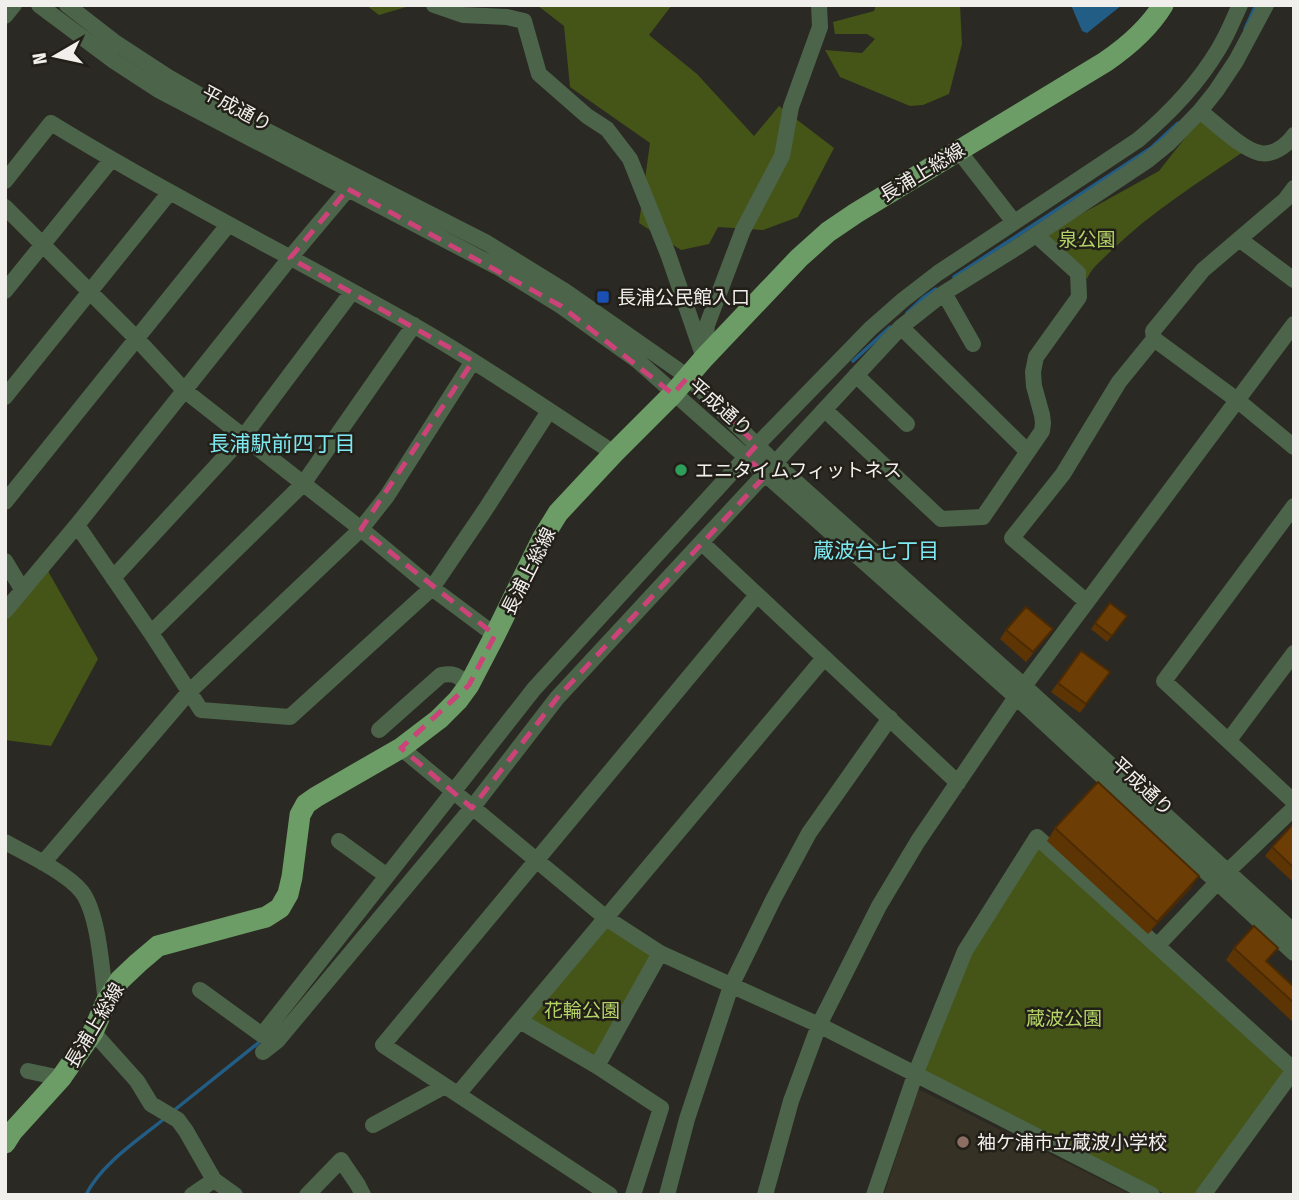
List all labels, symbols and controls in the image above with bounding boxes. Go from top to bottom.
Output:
north arrow [21,21,91,91]
text: N [27,51,52,66]
street label: 平成通り [198,80,276,136]
street label: 長浦上総線 [876,138,969,207]
park label: 泉公園 [1058,228,1116,251]
place label: 長浦公民館入口 [617,286,750,309]
marker: 長浦公民館入口 [595,289,611,305]
street label: 平成通り [684,374,757,441]
district label: 長浦駅前四丁目 [209,431,356,457]
place label: エニタイムフィットネス [695,459,902,482]
marker: エニタイムフィットネス [673,462,689,478]
street label: 長浦上総線 [497,524,560,619]
district label: 蔵波台七丁目 [813,538,939,564]
street label: 平成通り [1107,752,1178,821]
street label: 長浦上総線 [60,979,129,1072]
park label: 花輪公園 [544,999,620,1022]
park label: 蔵波公園 [1026,1007,1102,1030]
place label: 袖ケ浦市立蔵波小学校 [977,1131,1167,1154]
marker: 袖ケ浦市立蔵波小学校 [955,1134,971,1150]

